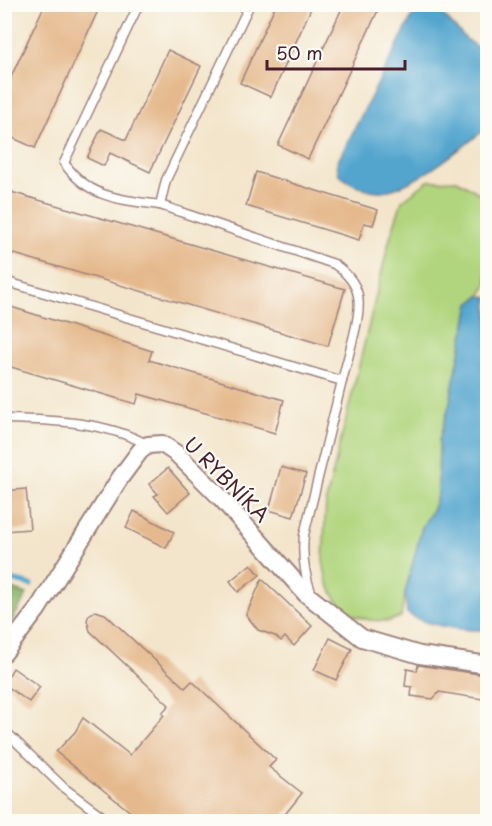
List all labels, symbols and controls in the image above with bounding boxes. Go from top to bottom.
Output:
scale bar [267,33,405,71]
text: 50 m [276,39,323,66]
street label: U RYBNÍKA [177,429,277,529]

